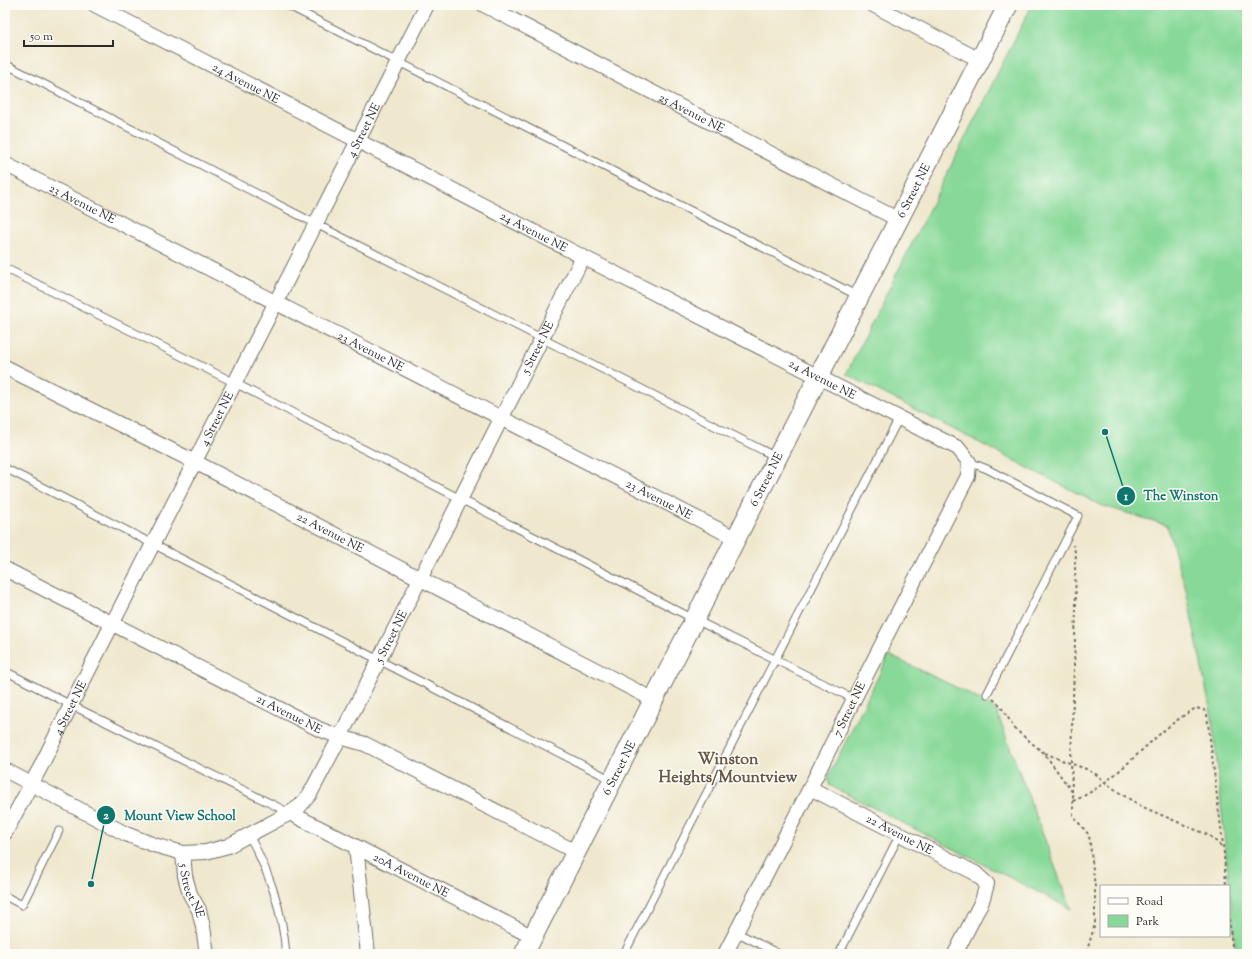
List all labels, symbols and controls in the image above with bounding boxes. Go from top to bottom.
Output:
scale bar [24,22,113,48]
text: 50 m [29,28,53,46]
street label: 24 Avenue NE [209,59,283,109]
street label: 25 Avenue NE [655,89,728,138]
street label: 4 Street NE [343,100,386,161]
street label: 6 Street NE [893,160,936,221]
street label: 23 Avenue NE [46,180,119,229]
street label: 24 Avenue NE [497,208,571,258]
street label: 5 Street NE [517,318,559,378]
street label: 23 Avenue NE [334,327,408,377]
street label: 24 Avenue NE [785,355,860,405]
street label: 4 Street NE [196,388,239,450]
street label: 6 Street NE [746,449,789,510]
street label: 23 Avenue NE [622,475,696,525]
callout: The Winston [1116,483,1226,508]
text: 1 [1123,488,1129,506]
text: The Winston [1144,488,1219,506]
street label: 22 Avenue NE [293,508,367,558]
street label: 5 Street NE [370,607,413,667]
street label: 4 Street NE [49,677,92,739]
street label: 7 Street NE [829,678,871,740]
street label: 21 Avenue NE [253,690,326,739]
street label: 6 Street NE [598,737,642,799]
district label: Winston Heights/Mountview [659,749,797,790]
callout: Mount View School [96,803,244,828]
text: 2 [103,807,109,825]
text: Mount View School [124,808,236,826]
street label: 22 Avenue NE [863,810,937,860]
street label: 20A Avenue NE [370,849,453,903]
street label: 5 Street NE [174,862,209,920]
legend [1100,885,1230,937]
text: Road [1136,893,1163,911]
text: Park [1136,913,1159,931]

